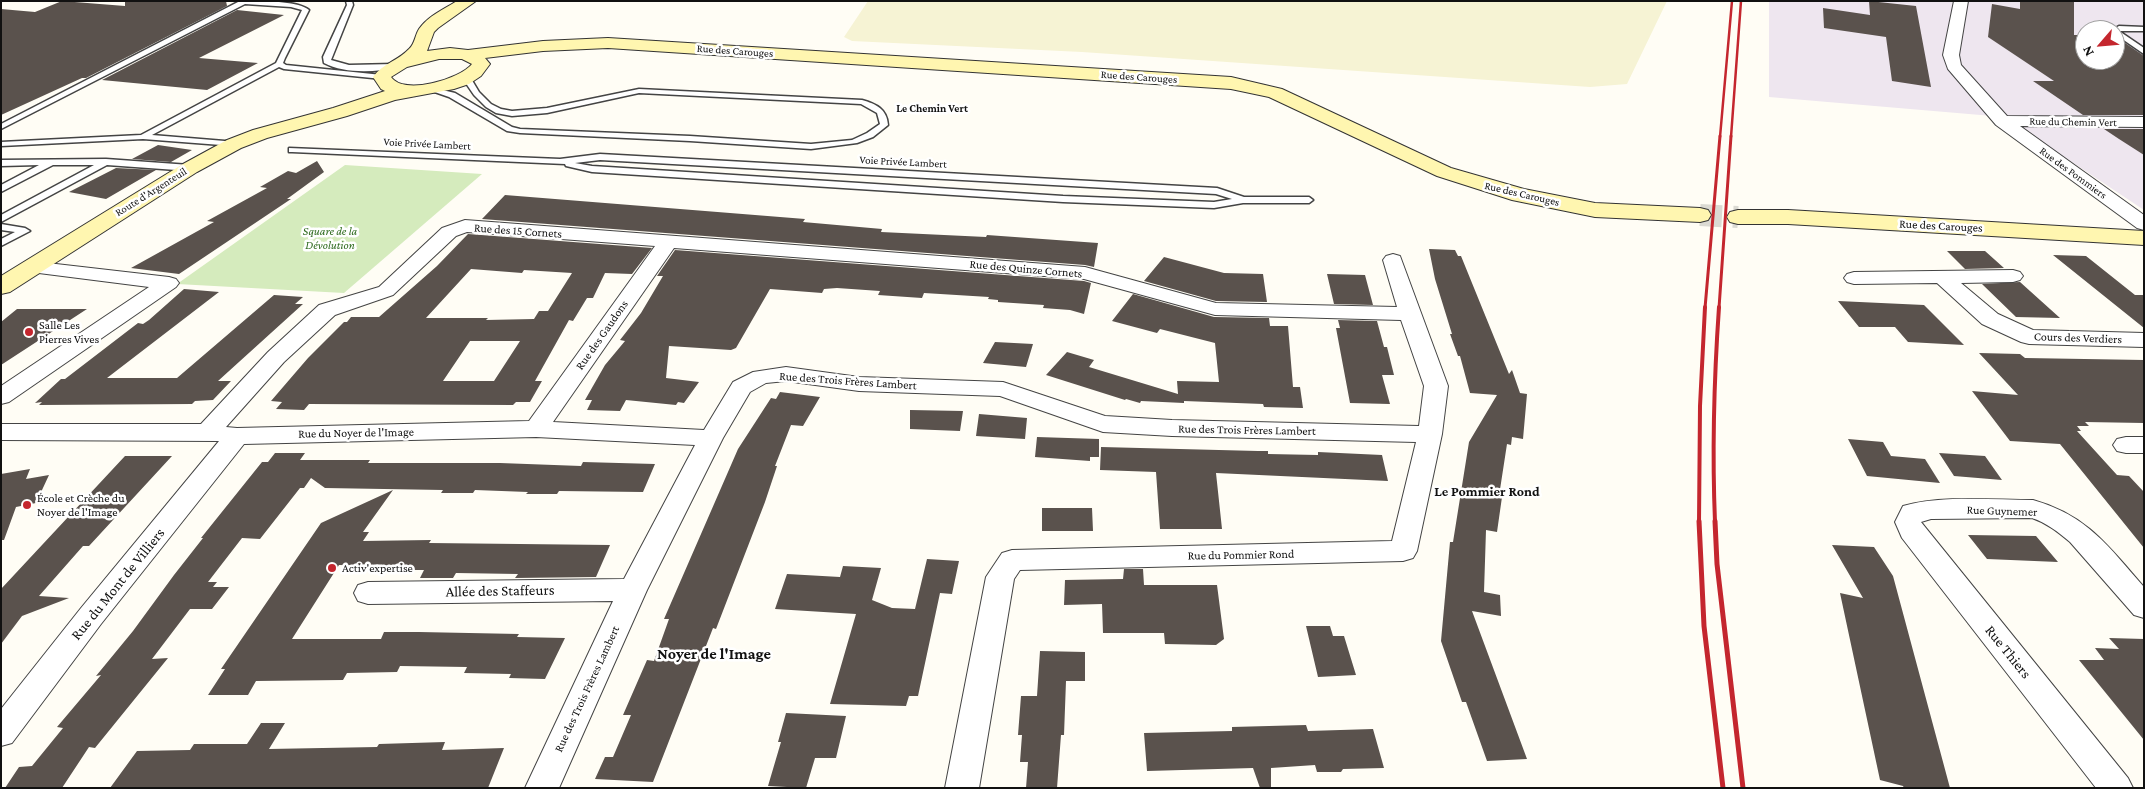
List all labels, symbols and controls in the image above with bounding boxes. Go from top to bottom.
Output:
north arrow [2075,20,2125,70]
street label: Rue des Carouges [696,42,774,60]
text: N [2078,43,2097,59]
street label: Rue des Carouges [1100,68,1178,86]
district label: Le Chemin Vert [896,102,968,116]
street label: Rue du Chemin Vert [2029,115,2117,129]
street label: Voie Privée Lambert [383,135,471,153]
street label: Rue des Pommiers [2037,144,2109,202]
street label: Voie Privée Lambert [859,153,947,171]
street label: Route d'Argenteuil [113,165,189,219]
street label: Rue des Carouges [1483,179,1561,209]
street label: Rue des Carouges [1899,217,1983,235]
street label: Rue des 15 Cornets [473,221,563,241]
park label: Square de la Dévolution [303,224,357,252]
street label: Rue des Quinze Cornets [969,257,1083,281]
street label: Rue des Gaudons [573,297,631,373]
place label: Salle Les Pierres Vives [39,318,99,346]
marker: Salle Les Pierres Vives [23,326,35,338]
street label: Cours des Verdiers [2034,329,2122,347]
street label: Rue des Trois Frères Lambert [779,369,917,393]
street label: Rue des Trois Frères Lambert [1178,422,1316,438]
street label: Rue du Noyer de l'Image [298,425,414,441]
district label: Le Pommier Rond [1434,484,1540,500]
place label: École et Crèche du Noyer de l'Image [37,491,124,519]
marker: École et Crèche du Noyer de l'Image [21,499,33,511]
street label: Rue Guynemer [1966,503,2038,519]
street label: Rue du Mont de Villiers [67,524,169,644]
street label: Rue du Pommier Rond [1188,547,1294,563]
place label: Activ'expertise [342,561,413,575]
marker: Activ'expertise [326,562,338,574]
street label: Allée des Staffeurs [445,581,555,601]
street label: Rue Thiers [1981,622,2035,682]
street label: Rue des Trois Frères Lambert [551,624,623,754]
district label: Noyer de l'Image [657,644,771,664]

